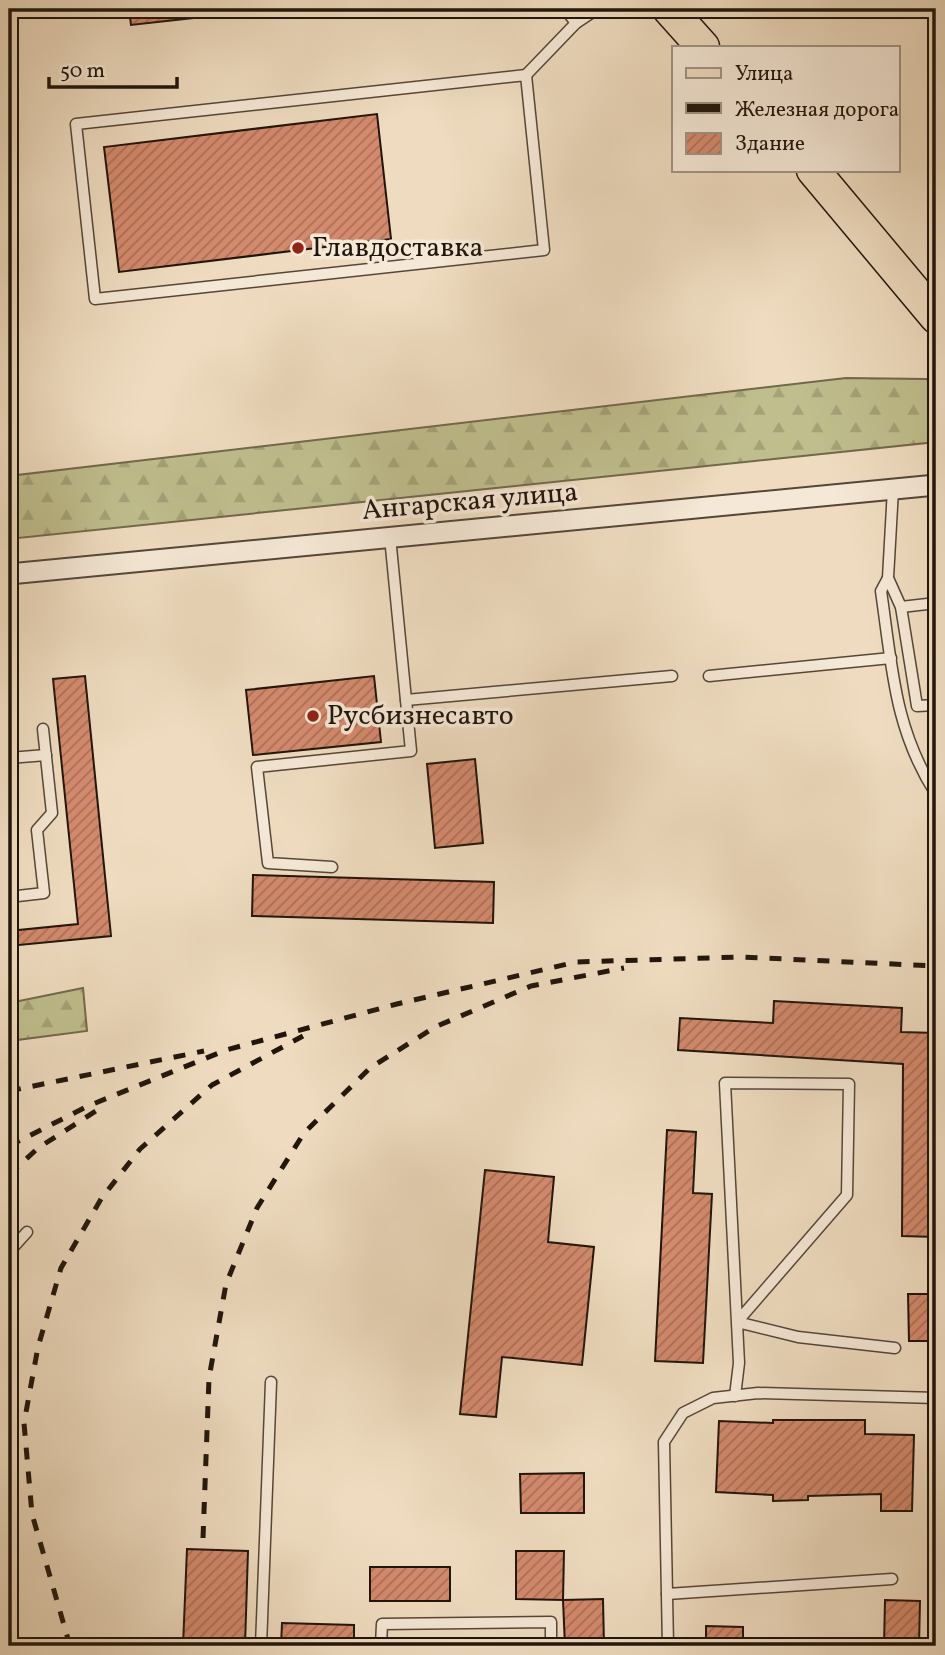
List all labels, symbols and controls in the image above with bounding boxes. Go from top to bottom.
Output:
scale bar [49,46,177,90]
legend [672,46,900,172]
text: 50 m [60,57,105,86]
text: Улица [735,60,793,89]
text: Железная дорога [735,96,899,125]
text: Здание [735,130,805,159]
place label: Главдоставка [312,229,483,268]
marker: Главдоставка [290,240,306,256]
street label: Ангарская улица [360,473,580,531]
place label: Русбизнесавто [327,697,514,736]
marker: Русбизнесавто [305,708,321,724]

